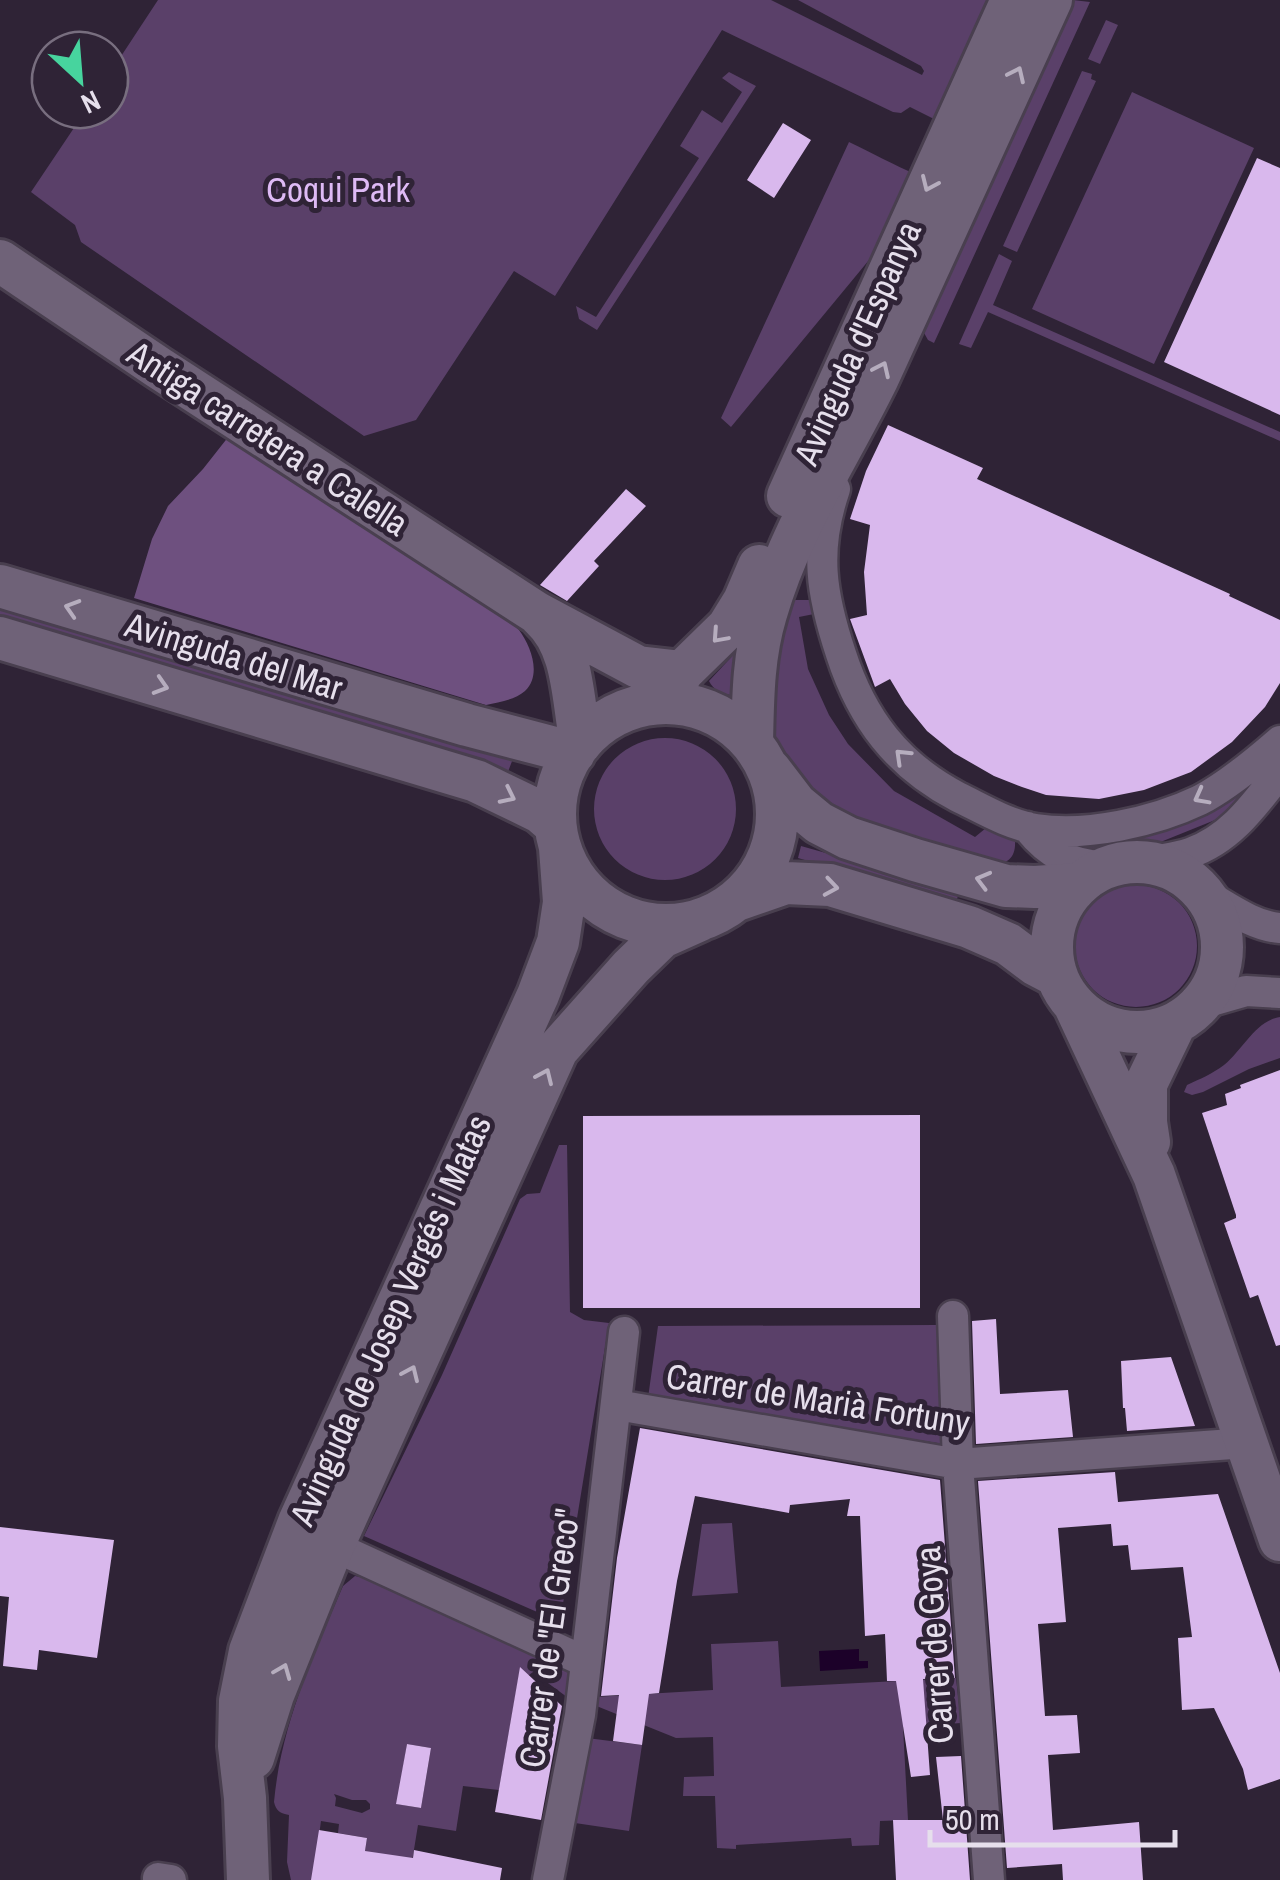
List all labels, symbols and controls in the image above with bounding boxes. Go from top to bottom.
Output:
north arrow [30,30,130,130]
one-way arrow [1005,66,1025,84]
text: N [75,82,107,123]
park label: Coqui Park [266,166,410,213]
one-way arrow [921,174,941,192]
street label: Avinguda d'Espanya [782,214,932,473]
street label: Antiga carretera a Calella [118,329,417,546]
one-way arrow [870,361,890,379]
one-way arrow [64,599,81,620]
street label: Avinguda del Mar [119,600,349,711]
one-way arrow [712,624,730,642]
one-way arrow [151,674,168,695]
one-way arrow [895,750,913,768]
one-way arrow [498,783,516,803]
one-way arrow [1193,785,1211,804]
one-way arrow [975,870,992,891]
one-way arrow [822,876,839,897]
one-way arrow [533,1068,553,1086]
street label: Avinguda de Josep Vergés i Matas [278,1107,502,1534]
street label: Carrer de Marià Fortuny [663,1352,974,1446]
one-way arrow [399,1365,419,1383]
street label: Carrer de "El Greco" [508,1505,590,1771]
street label: Carrer de Goya [904,1545,964,1745]
one-way arrow [271,1663,291,1681]
scale bar [930,1785,1175,1847]
text: 50 m [945,1799,1000,1839]

